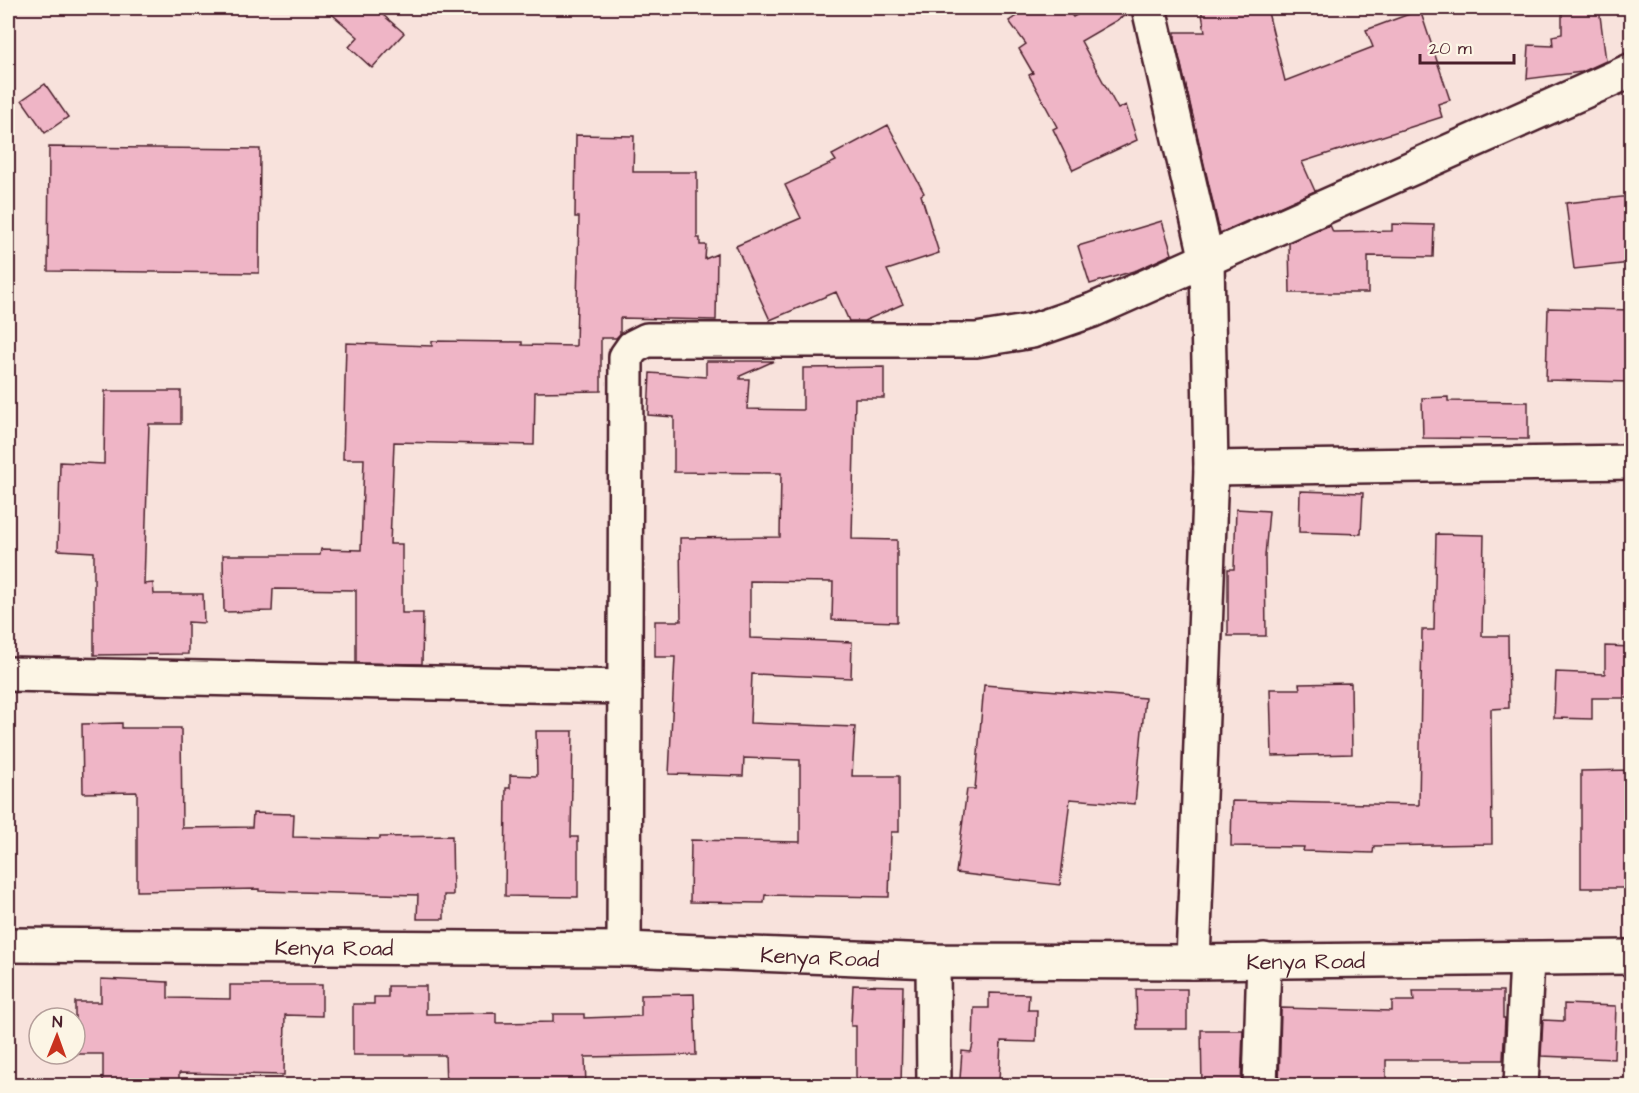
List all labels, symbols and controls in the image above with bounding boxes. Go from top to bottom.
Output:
scale bar [1420,27,1514,65]
text: 20 m [1429,36,1472,61]
street label: Kenya Road [274,933,394,965]
street label: Kenya Road [760,940,880,976]
street label: Kenya Road [1246,946,1365,979]
north arrow [27,1006,87,1066]
text: N [52,1011,62,1033]

